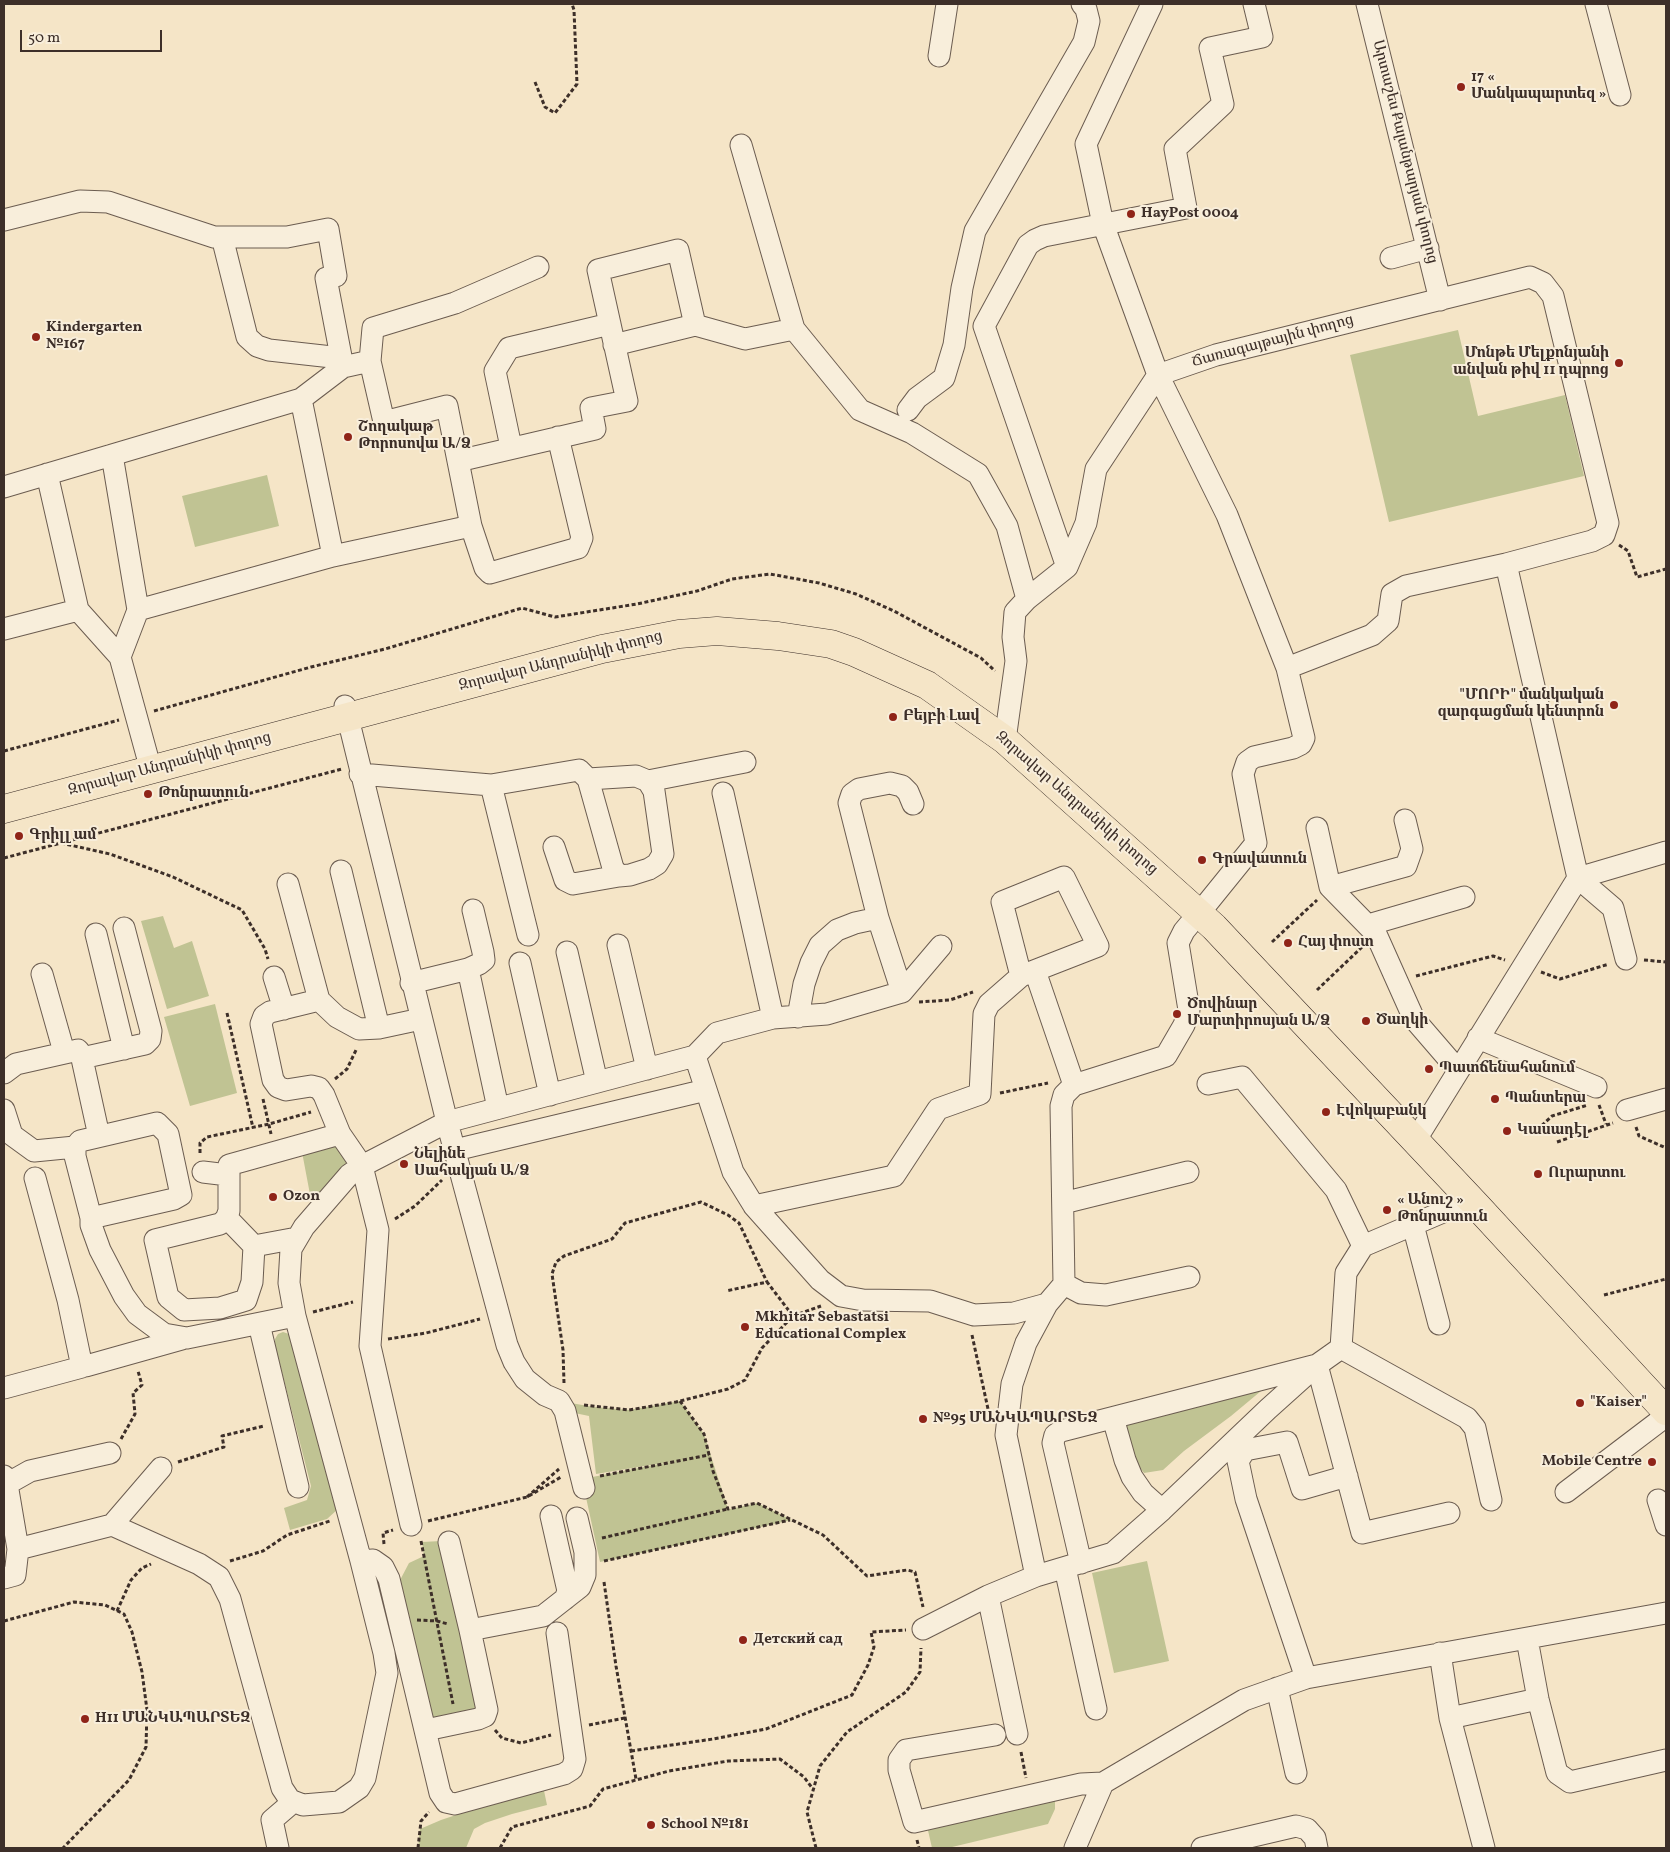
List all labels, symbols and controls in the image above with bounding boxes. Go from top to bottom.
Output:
scale bar [22,20,165,52]
text: 50 m [28,28,60,49]
street label: Արտաշես Քալանթարյան փողոց [1367,38,1441,266]
place label: 17 « Մանկապարտեզ » [1471,69,1606,104]
marker: 17 « Մանկապարտեզ » [1455,81,1467,93]
place label: HayPost 0004 [1141,205,1239,223]
marker: HayPost 0004 [1125,208,1137,220]
street label: Ճառագայթային փողոց [1190,312,1356,372]
place label: Kindergarten №167 [46,319,142,354]
marker: Kindergarten №167 [30,331,42,343]
place label: Մոնթե Մելքոնյանի անվան թիվ 11 դպրոց [1453,345,1609,380]
marker: Մոնթե Մելքոնյանի անվան թիվ 11 դպրոց [1613,357,1625,369]
place label: Շողակաթ Թորոսովա Ա/Ձ [358,419,471,454]
marker: Շողակաթ Թորոսովա Ա/Ձ [342,431,354,443]
street label: Զորավար Անդրանիկի փողոց [457,628,665,696]
place label: "ՄՈՐԻ" մանկական զարգացման կենտրոն [1437,687,1604,722]
marker: "ՄՈՐԻ" մանկական զարգացման կենտրոն [1608,699,1620,711]
place label: Բեյբի Լավ [903,708,980,726]
marker: Բեյբի Լավ [887,711,899,723]
street label: Զորավար Անդրանիկի փողոց [67,729,273,801]
street label: Զորավար Անդրանիկի փողոց [991,729,1161,879]
place label: Թոնրատուն [158,785,249,803]
marker: Թոնրատուն [142,788,154,800]
place label: Գրիլլ ամ [29,827,96,845]
marker: Գրիլլ ամ [13,830,25,842]
place label: Գրավատուն [1212,851,1307,869]
marker: Գրավատուն [1196,854,1208,866]
place label: Հայ փոստ [1298,934,1374,952]
marker: Հայ փոստ [1282,937,1294,949]
place label: Ծովինար Մարտիրոսյան Ա/Ձ [1187,996,1330,1031]
marker: Ծովինար Մարտիրոսյան Ա/Ձ [1171,1008,1183,1020]
place label: Ծաղկի [1376,1012,1428,1030]
marker: Ծաղկի [1360,1015,1372,1027]
place label: Պատճենահանում [1439,1060,1575,1078]
marker: Պատճենահանում [1423,1063,1435,1075]
place label: Պանտերա [1505,1090,1586,1108]
marker: Պանտերա [1489,1093,1501,1105]
place label: Էվոկաբանկ [1336,1103,1426,1121]
marker: Էվոկաբանկ [1320,1106,1332,1118]
place label: Կասադէլ [1517,1122,1588,1140]
marker: Կասադէլ [1501,1125,1513,1137]
place label: Նելինե Սահակյան Ա/Ձ [414,1146,529,1181]
marker: Նելինե Սահակյան Ա/Ձ [398,1158,410,1170]
place label: Ուրարտու [1548,1165,1625,1183]
marker: Ուրարտու [1532,1168,1544,1180]
place label: Ozon [283,1188,320,1206]
marker: Ozon [267,1191,279,1203]
place label: « Անուշ » Թոնրատուն [1397,1192,1488,1227]
marker: « Անուշ » Թոնրատուն [1381,1204,1393,1216]
place label: Mkhitar Sebastatsi Educational Complex [755,1309,906,1344]
marker: Mkhitar Sebastatsi Educational Complex [739,1321,751,1333]
place label: "Kaiser" [1590,1394,1647,1412]
marker: "Kaiser" [1574,1397,1586,1409]
place label: №95 ՄԱՆԿԱՊԱՐՏԵԶ [933,1410,1097,1428]
marker: №95 ՄԱՆԿԱՊԱՐՏԵԶ [917,1413,929,1425]
place label: Mobile Centre [1542,1453,1642,1471]
marker: Mobile Centre [1646,1456,1658,1468]
place label: Детский сад [753,1631,843,1649]
marker: Детский сад [737,1634,749,1646]
place label: H11 ՄԱՆԿԱՊԱՐՏԵԶ [95,1710,250,1728]
marker: H11 ՄԱՆԿԱՊԱՐՏԵԶ [79,1713,91,1725]
place label: School №181 [661,1816,749,1834]
marker: School №181 [645,1819,657,1831]

